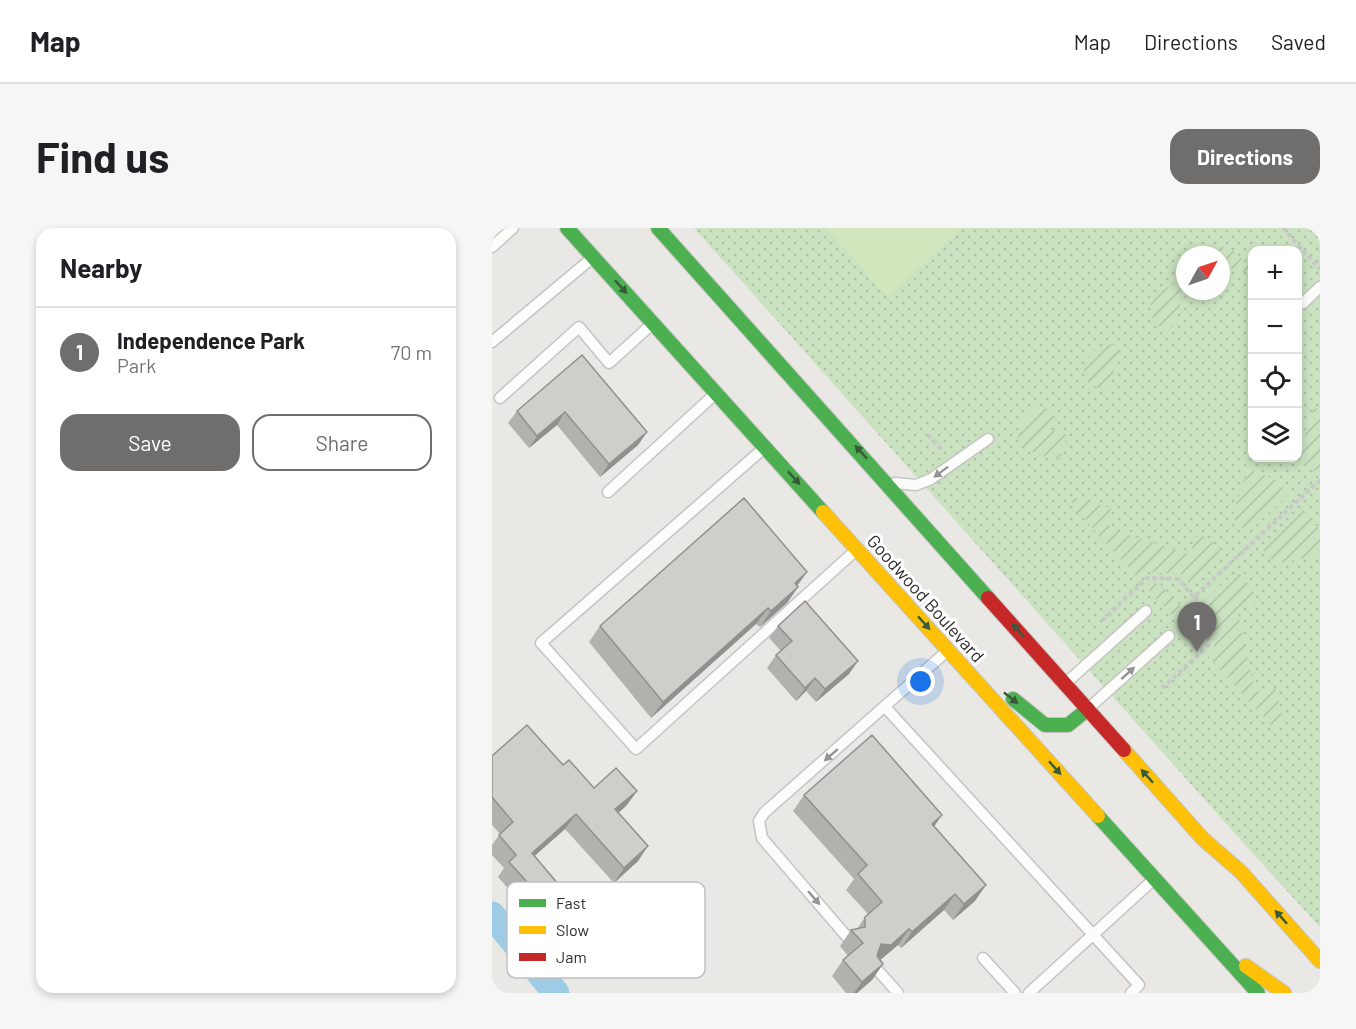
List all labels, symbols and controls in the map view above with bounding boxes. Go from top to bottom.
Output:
text: Map [30,24,81,58]
text: Map [1074,29,1111,54]
text: Directions [1144,29,1238,54]
text: Saved [1271,29,1326,54]
button: Directions [1170,129,1320,184]
text: Find us [36,131,169,181]
north arrow [1176,246,1230,300]
map controls [1248,246,1302,462]
button: + [1248,246,1302,300]
text: Nearby [60,252,142,283]
one-way arrow [614,279,627,294]
button: − [1248,300,1302,354]
text: Independence Park [117,327,305,353]
text: 1 [76,340,83,364]
text: 70 m [391,340,432,364]
text: Park [117,353,156,377]
button: locate [1248,354,1302,408]
button: layers [1248,408,1302,462]
button: Save [60,414,240,471]
button: Share [252,414,432,471]
one-way arrow [854,445,868,460]
one-way arrow [934,465,949,477]
one-way arrow [786,471,800,485]
street label: Goodwood Boulevard [863,530,989,666]
pin: 1 [1178,602,1216,652]
one-way arrow [917,615,930,630]
one-way arrow [1012,623,1025,638]
one-way arrow [1121,666,1136,680]
your location [906,667,935,696]
one-way arrow [1004,692,1019,704]
one-way arrow [824,748,839,761]
one-way arrow [1048,760,1062,775]
one-way arrow [1141,769,1154,784]
legend [507,882,705,978]
one-way arrow [807,890,820,905]
text: Fast [556,893,586,912]
one-way arrow [1275,910,1288,925]
text: Slow [556,920,589,939]
text: Jam [556,947,587,966]

